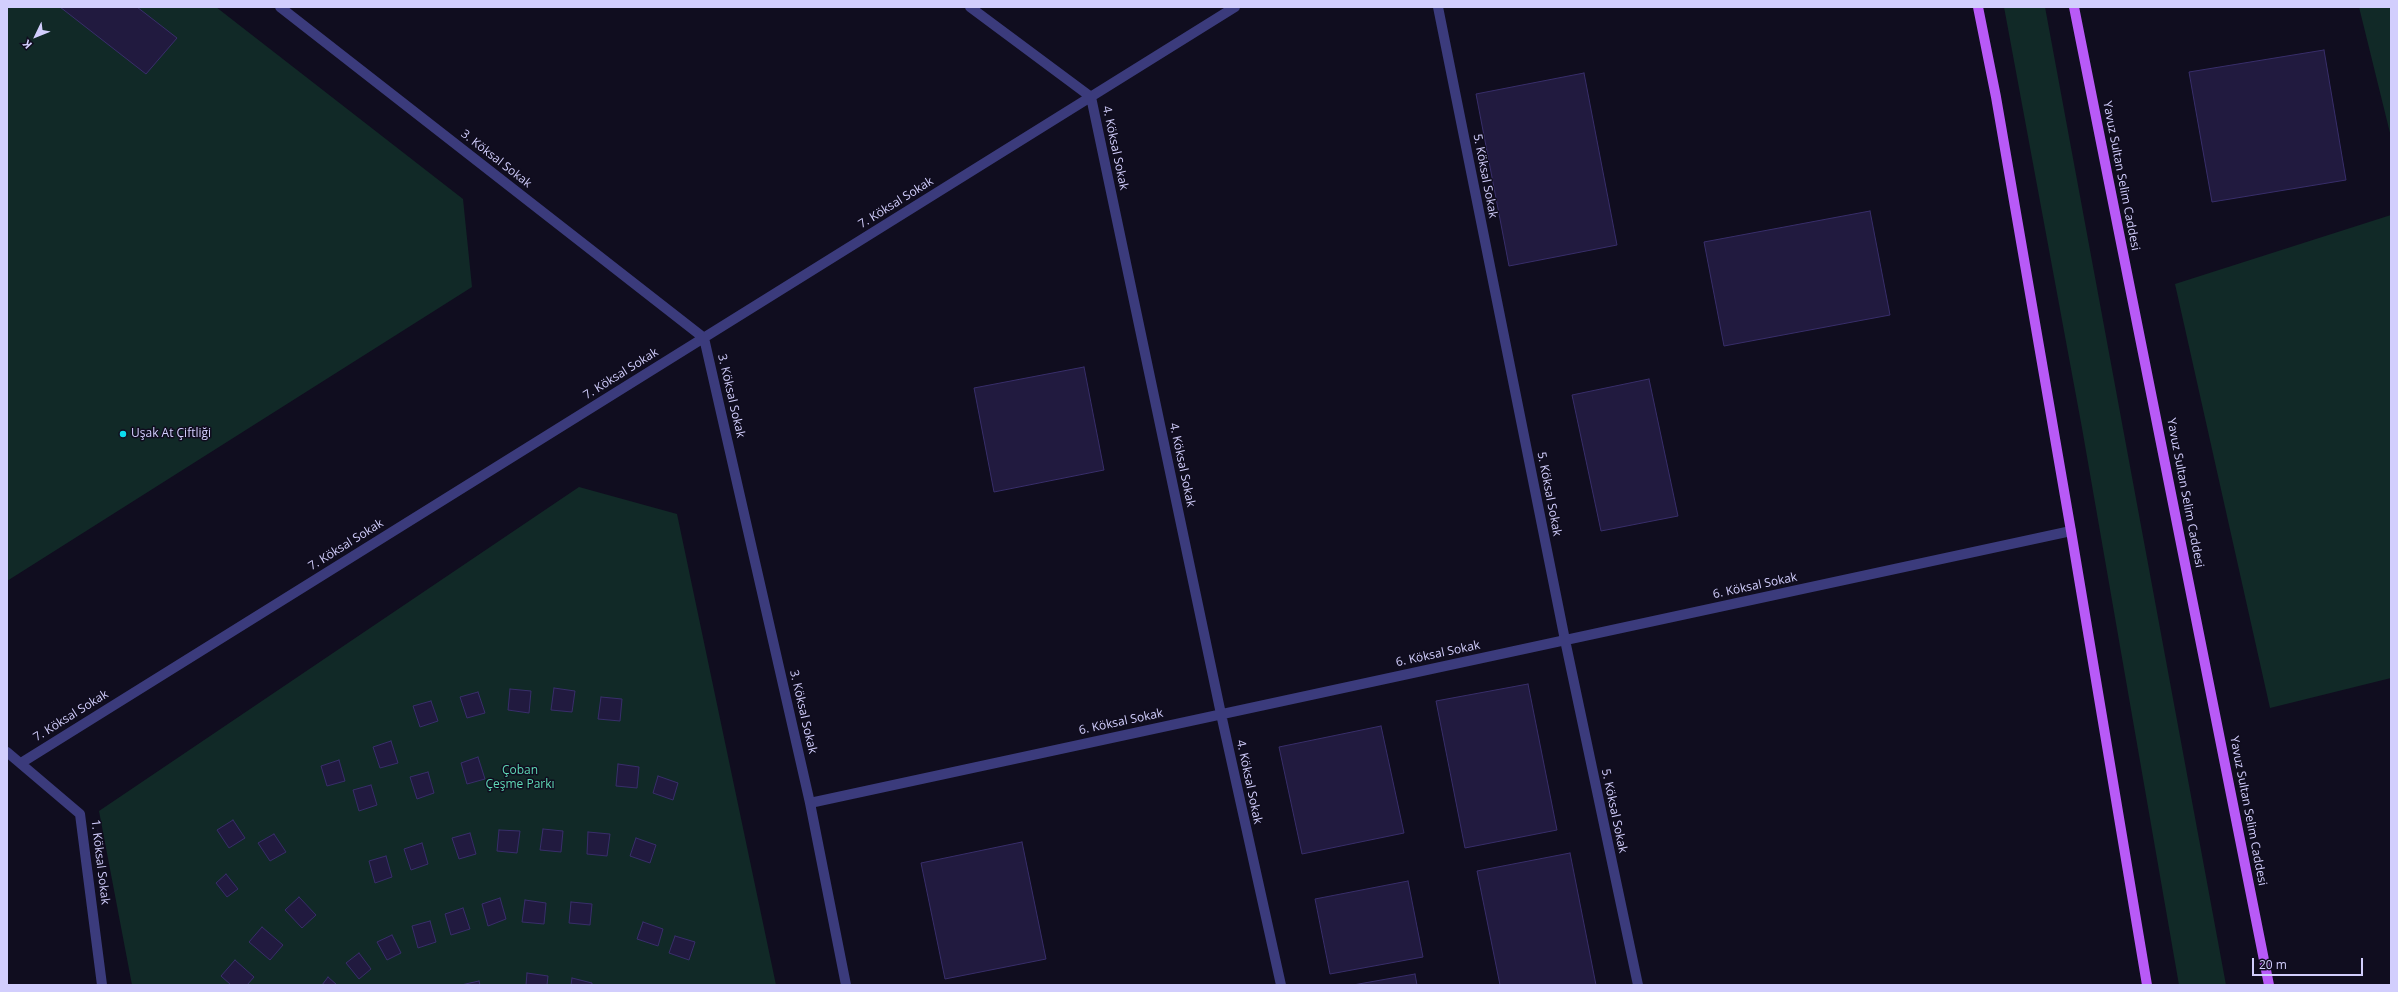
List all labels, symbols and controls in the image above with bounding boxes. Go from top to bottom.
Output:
north arrow [16,16,56,56]
text: K [19,37,35,52]
street label: Yavuz Sultan Selim Caddesi [2099,100,2143,252]
street label: 4. Köksal Sokak [1099,105,1131,191]
street label: 3. Köksal Sokak [458,127,534,191]
street label: 5. Köksal Sokak [1470,133,1500,219]
street label: 7. Köksal Sokak [856,174,936,232]
street label: 7. Köksal Sokak [581,345,661,403]
street label: 3. Köksal Sokak [714,353,748,439]
street label: Yavuz Sultan Selim Caddesi [2163,417,2207,569]
street label: 4. Köksal Sokak [1166,422,1198,508]
place label: Uşak At Çiftliği [131,427,211,441]
marker: Uşak At Çiftliği [118,429,128,439]
street label: 5. Köksal Sokak [1534,451,1564,537]
street label: 7. Köksal Sokak [306,516,386,574]
street label: 6. Köksal Sokak [1712,570,1798,602]
street label: 6. Köksal Sokak [1395,638,1481,670]
street label: 3. Köksal Sokak [786,669,820,755]
street label: 7. Köksal Sokak [31,687,111,745]
street label: 6. Köksal Sokak [1078,706,1164,738]
street label: Yavuz Sultan Selim Caddesi [2226,735,2270,887]
street label: 4. Köksal Sokak [1233,739,1265,825]
park label: Çoban Çeşme Parkı [485,764,555,792]
street label: 5. Köksal Sokak [1598,768,1630,854]
street label: 1. Köksal Sokak [88,819,112,905]
scale bar [2254,950,2365,976]
text: 20 m [2259,956,2287,973]

